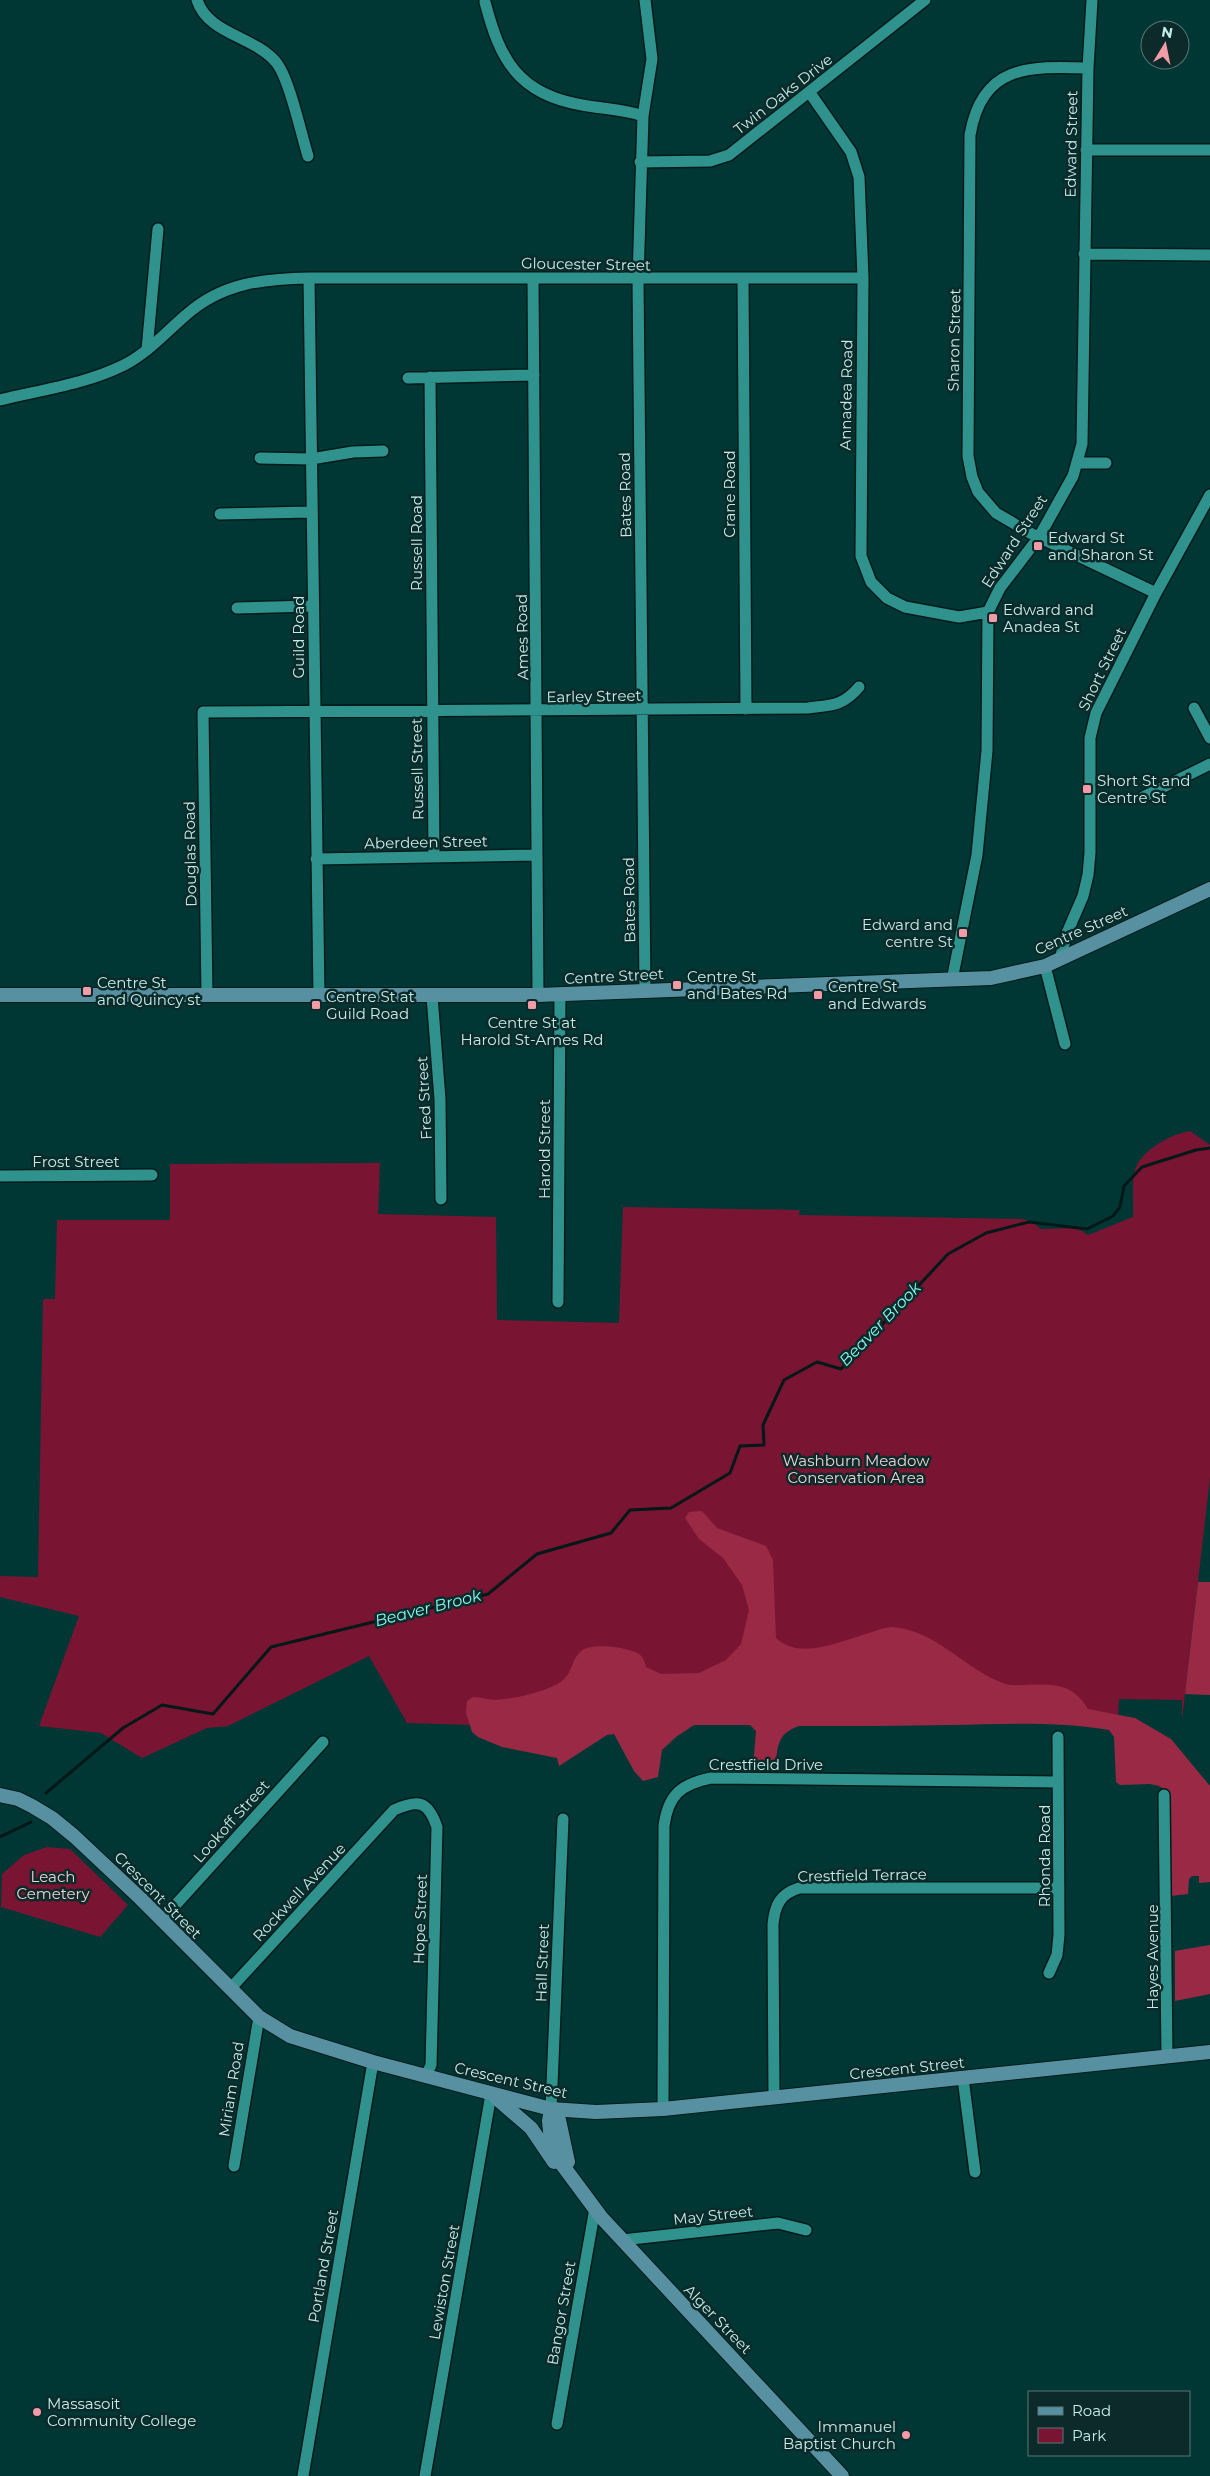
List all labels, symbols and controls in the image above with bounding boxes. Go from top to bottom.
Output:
north arrow [1140,20,1190,70]
text: N [1160,22,1174,42]
street label: Twin Oaks Drive [730,50,836,138]
street label: Edward Street [1061,90,1081,198]
street label: Gloucester Street [521,253,651,275]
street label: Sharon Street [944,288,964,392]
street label: Annadea Road [836,339,856,451]
street label: Crane Road [720,450,739,538]
street label: Bates Road [615,452,635,538]
street label: Edward Street [977,491,1051,591]
street label: Russell Road [407,495,426,591]
place label: Edward St and Sharon St [1048,528,1154,564]
marker: Edward St and Sharon St [1032,540,1044,552]
street label: Ames Road [512,594,532,680]
street label: Guild Road [289,595,308,679]
place label: Edward and Anadea St [1003,600,1094,636]
marker: Edward and Anadea St [987,612,999,624]
street label: Short Street [1074,624,1130,714]
street label: Earley Street [546,686,642,706]
street label: Russell Street [407,718,427,820]
place label: Short St and Centre St [1097,771,1190,807]
marker: Short St and Centre St [1081,783,1093,795]
street label: Douglas Road [180,801,200,907]
street label: Aberdeen Street [364,831,488,853]
street label: Bates Road [619,857,639,943]
street label: Centre Street [1032,901,1130,959]
place label: Edward and centre St [862,915,953,951]
marker: Edward and centre St [957,927,969,939]
street label: Centre Street [564,964,664,988]
place label: Centre St and Bates Rd [687,967,787,1003]
place label: Centre St and Quincy st [97,973,201,1009]
place label: Centre St and Edwards [828,977,926,1013]
marker: Centre St and Bates Rd [671,979,683,991]
marker: Centre St and Quincy st [81,985,93,997]
place label: Centre St at Guild Road [326,987,415,1023]
marker: Centre St and Edwards [812,989,824,1001]
marker: Centre St at Guild Road [310,999,322,1011]
marker: Centre St at Harold St-Ames Rd [526,999,538,1011]
place label: Centre St at Harold St-Ames Rd [460,1013,604,1049]
street label: Fred Street [412,1056,436,1140]
street label: Harold Street [535,1099,554,1199]
street label: Frost Street [32,1152,120,1171]
water label: Beaver Brook [835,1277,926,1370]
park label: Washburn Meadow Conservation Area [783,1451,930,1487]
water label: Beaver Brook [373,1585,485,1630]
street label: Crestfield Drive [709,1755,823,1774]
street label: Lookoff Street [189,1776,273,1866]
street label: Rhonda Road [1035,1805,1054,1907]
street label: Rockwell Avenue [248,1839,350,1945]
street label: Crescent Street [110,1847,206,1943]
street label: Crestfield Terrace [797,1864,927,1886]
park label: Leach Cemetery [16,1867,90,1903]
street label: Hope Street [409,1874,431,1964]
street label: Hayes Avenue [1143,1904,1162,2010]
street label: Hall Street [531,1923,553,2003]
street label: Miriam Road [214,2040,248,2138]
street label: Crescent Street [848,2053,966,2083]
street label: Crescent Street [452,2058,570,2102]
street label: May Street [672,2201,754,2229]
street label: Portland Street [304,2208,342,2324]
street label: Lewiston Street [425,2223,463,2341]
street label: Bangor Street [543,2260,579,2366]
street label: Alger Street [680,2280,756,2358]
legend [1028,2391,1190,2456]
place label: Massasoit Community College [47,2394,196,2430]
text: Road [1072,2401,1111,2420]
marker: Massasoit Community College [31,2406,43,2418]
place label: Immanuel Baptist Church [783,2417,896,2453]
text: Park [1072,2426,1106,2445]
marker: Immanuel Baptist Church [900,2429,912,2441]

